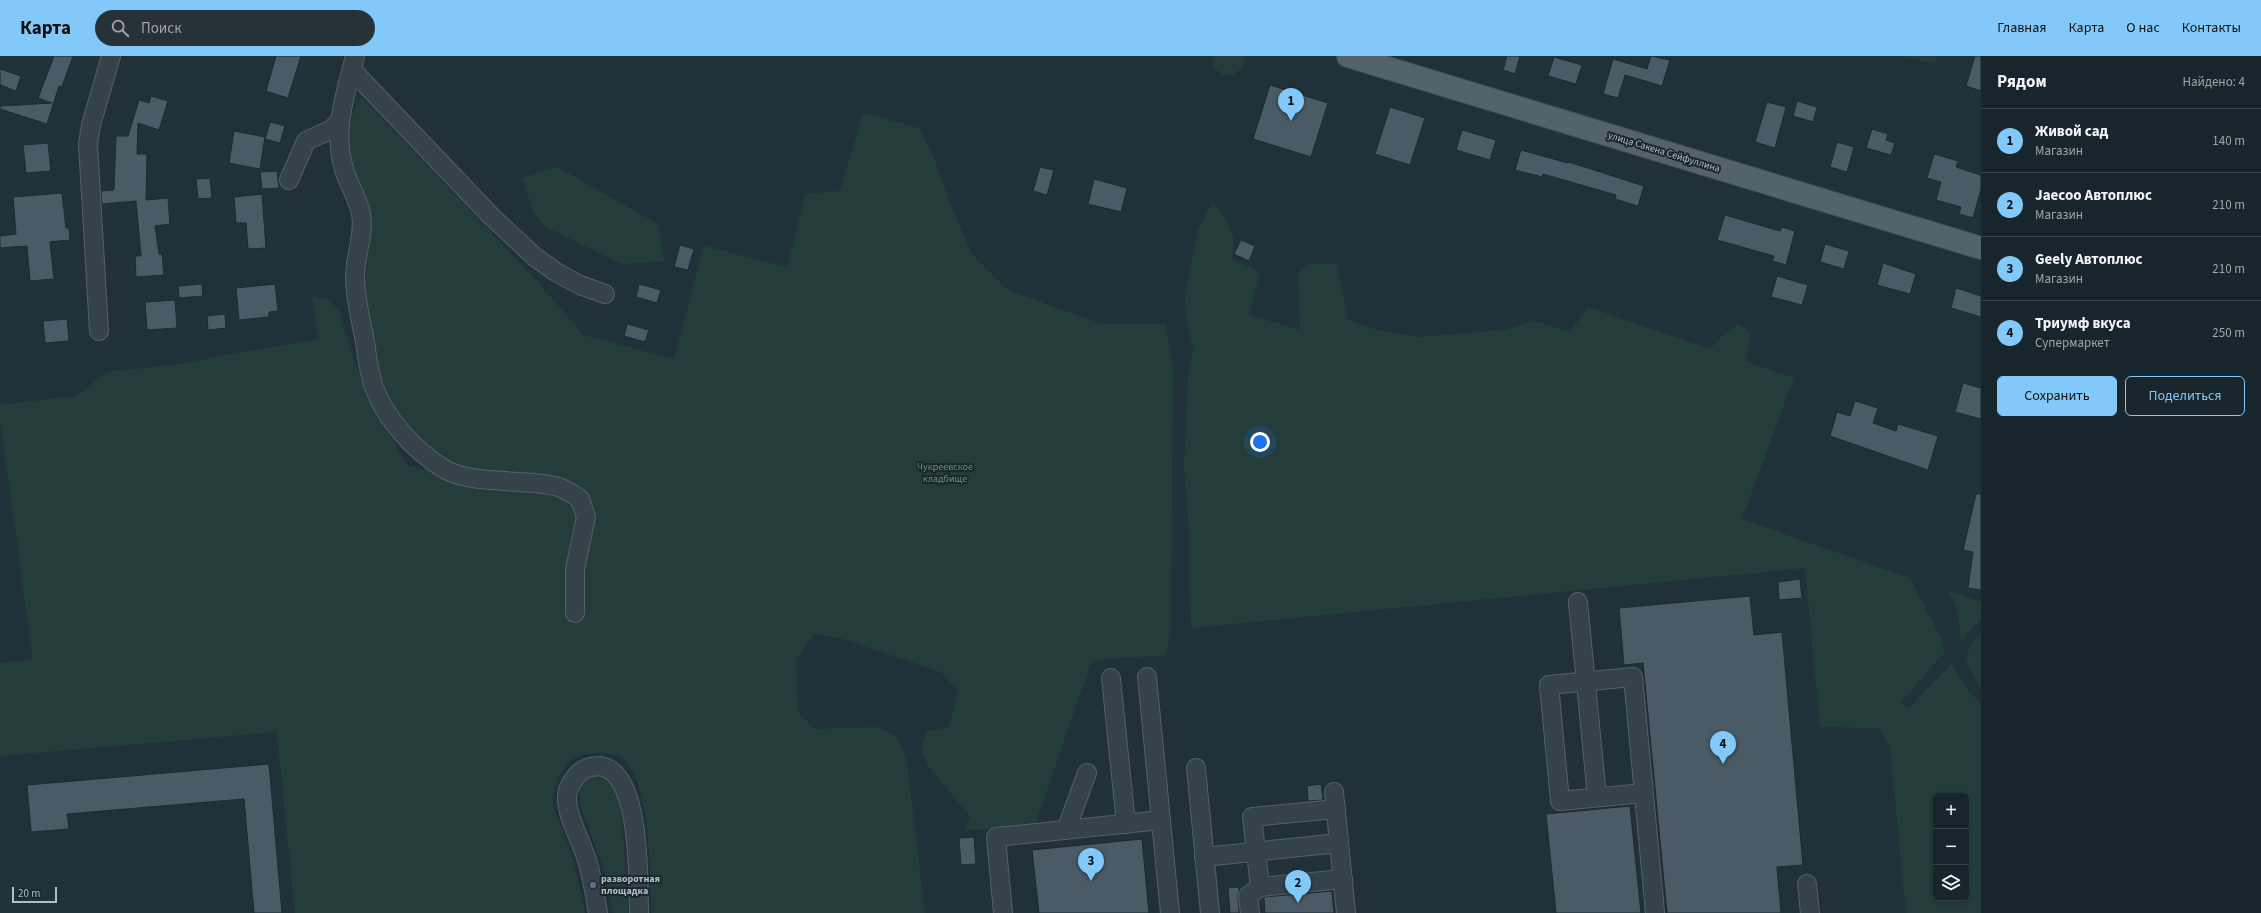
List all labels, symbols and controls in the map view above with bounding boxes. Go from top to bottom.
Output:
search box [95,10,375,46]
text: Карта [20,15,71,42]
icon: search [109,17,131,39]
text: Поиск [141,18,182,39]
text: Главная [1997,18,2046,38]
text: Карта [2068,18,2104,38]
text: О нас [2126,18,2160,38]
text: Контакты [2182,18,2241,38]
text: Рядом [1997,70,2047,94]
text: Найдено: 4 [2183,73,2245,91]
pin: 1 [1278,88,1304,121]
text: Живой сад [2035,121,2108,142]
street label: улица Сакена Сейфуллина [1606,128,1722,176]
text: 1 [2007,132,2013,150]
text: 140 m [2212,132,2245,150]
text: Магазин [2035,142,2083,160]
text: Jaecoo Автоплюс [2035,185,2152,206]
text: 2 [2007,196,2013,214]
text: 210 m [2212,196,2245,214]
text: Магазин [2035,206,2083,224]
text: Geely Автоплюс [2035,249,2143,270]
text: 3 [2007,260,2013,278]
text: 210 m [2212,260,2245,278]
text: Магазин [2035,270,2083,288]
text: Триумф вкуса [2035,313,2131,334]
text: 4 [2007,324,2013,342]
text: 250 m [2212,324,2245,342]
text: Супермаркет [2035,334,2110,352]
button: Сохранить [1997,376,2117,416]
button: Поделиться [2125,376,2245,416]
your location [1250,432,1270,452]
park label: Чукреевское кладбище [917,460,973,486]
pin: 4 [1710,731,1736,764]
map controls [1933,793,1969,901]
button: + [1933,793,1969,829]
button: − [1933,829,1969,865]
pin: 3 [1078,848,1104,881]
button: layers [1933,865,1969,901]
pin: 2 [1285,870,1311,903]
place label: разворотная площадка [601,872,660,898]
marker: разворотная площадка [588,880,598,890]
scale bar [12,885,57,904]
text: 20 m [18,886,40,901]

